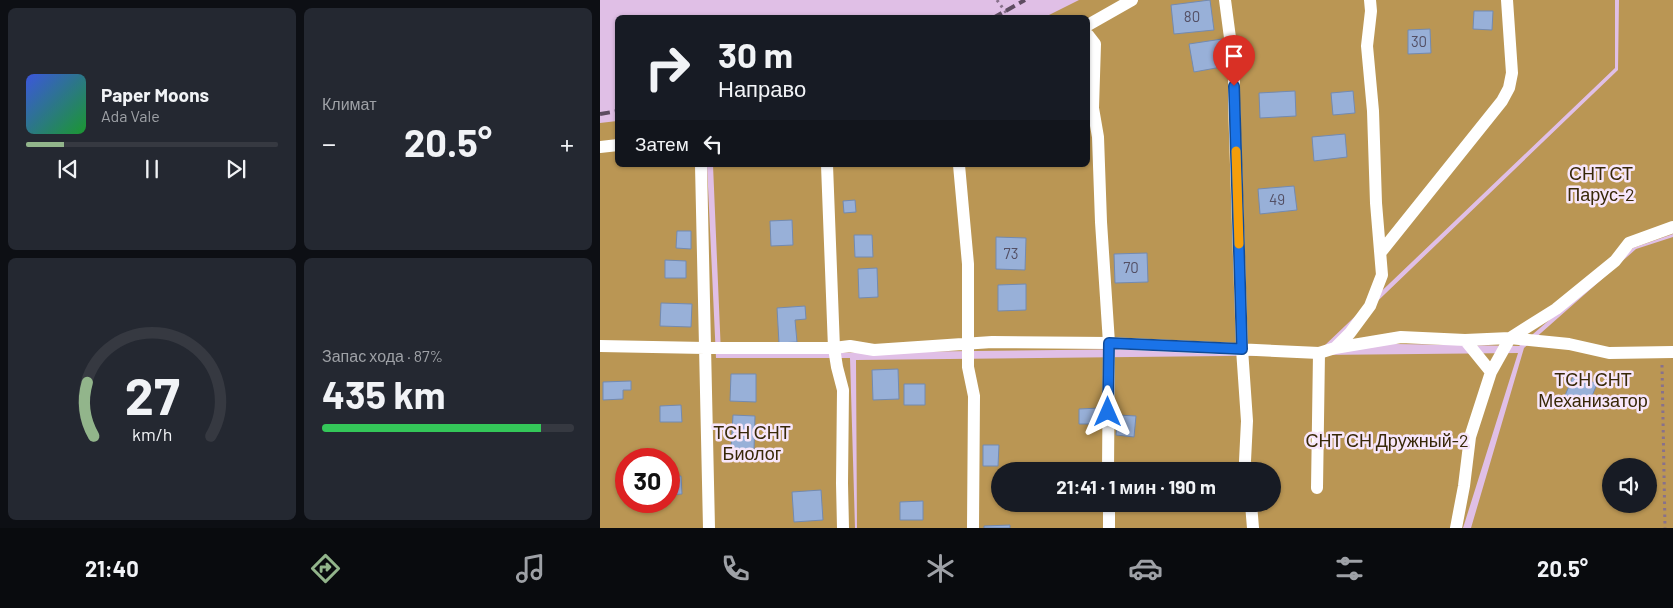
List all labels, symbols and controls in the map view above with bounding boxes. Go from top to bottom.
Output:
house number: 80 [1184,7,1200,25]
house number: 30 [1411,32,1427,50]
text: 30 m [718,33,793,75]
icon: right [635,35,700,100]
pin [1213,35,1255,86]
icon: arrive [1220,42,1248,70]
text: Направо [718,75,806,101]
text: Paper Moons [101,83,209,106]
text: Климат [322,94,376,113]
text: Ada Vale [101,106,160,125]
text: 20.5° [404,119,492,165]
text: − [322,126,336,160]
text: + [560,126,574,160]
icon: left [699,130,727,158]
text: Затем [635,132,689,155]
icon: previous [54,155,82,183]
icon: pause [138,155,166,183]
icon: next [222,155,250,183]
park label: СНТ СТ Парус-2 [1567,162,1635,205]
house number: 49 [1269,190,1285,208]
house number: 73 [1004,244,1018,262]
house number: 70 [1123,258,1139,276]
text: Запас хода · 87% [322,346,443,365]
text: 27 [125,363,180,425]
park label: ТСН СНТ Механизатор [1538,368,1648,411]
text: 435 km [322,371,446,417]
position arrow [1081,385,1133,437]
park label: ТСН СНТ Биолог [713,421,791,464]
text: km/h [132,423,172,445]
park label: СНТ СН Дружный-2 [1305,429,1469,451]
speed limit sign: 30 [615,448,680,513]
map controls [1602,458,1657,513]
button: sound [1602,458,1657,513]
text: 21:41 · 1 мин · 190 m [1056,475,1216,498]
icon: directions [308,551,343,586]
icon: music [513,551,548,586]
icon: phone [718,551,753,586]
icon: climate [923,551,958,586]
icon: car [1128,551,1163,586]
icon: filters [1332,551,1367,586]
text: 21:40 [85,555,139,581]
text: 20.5° [1537,555,1588,581]

